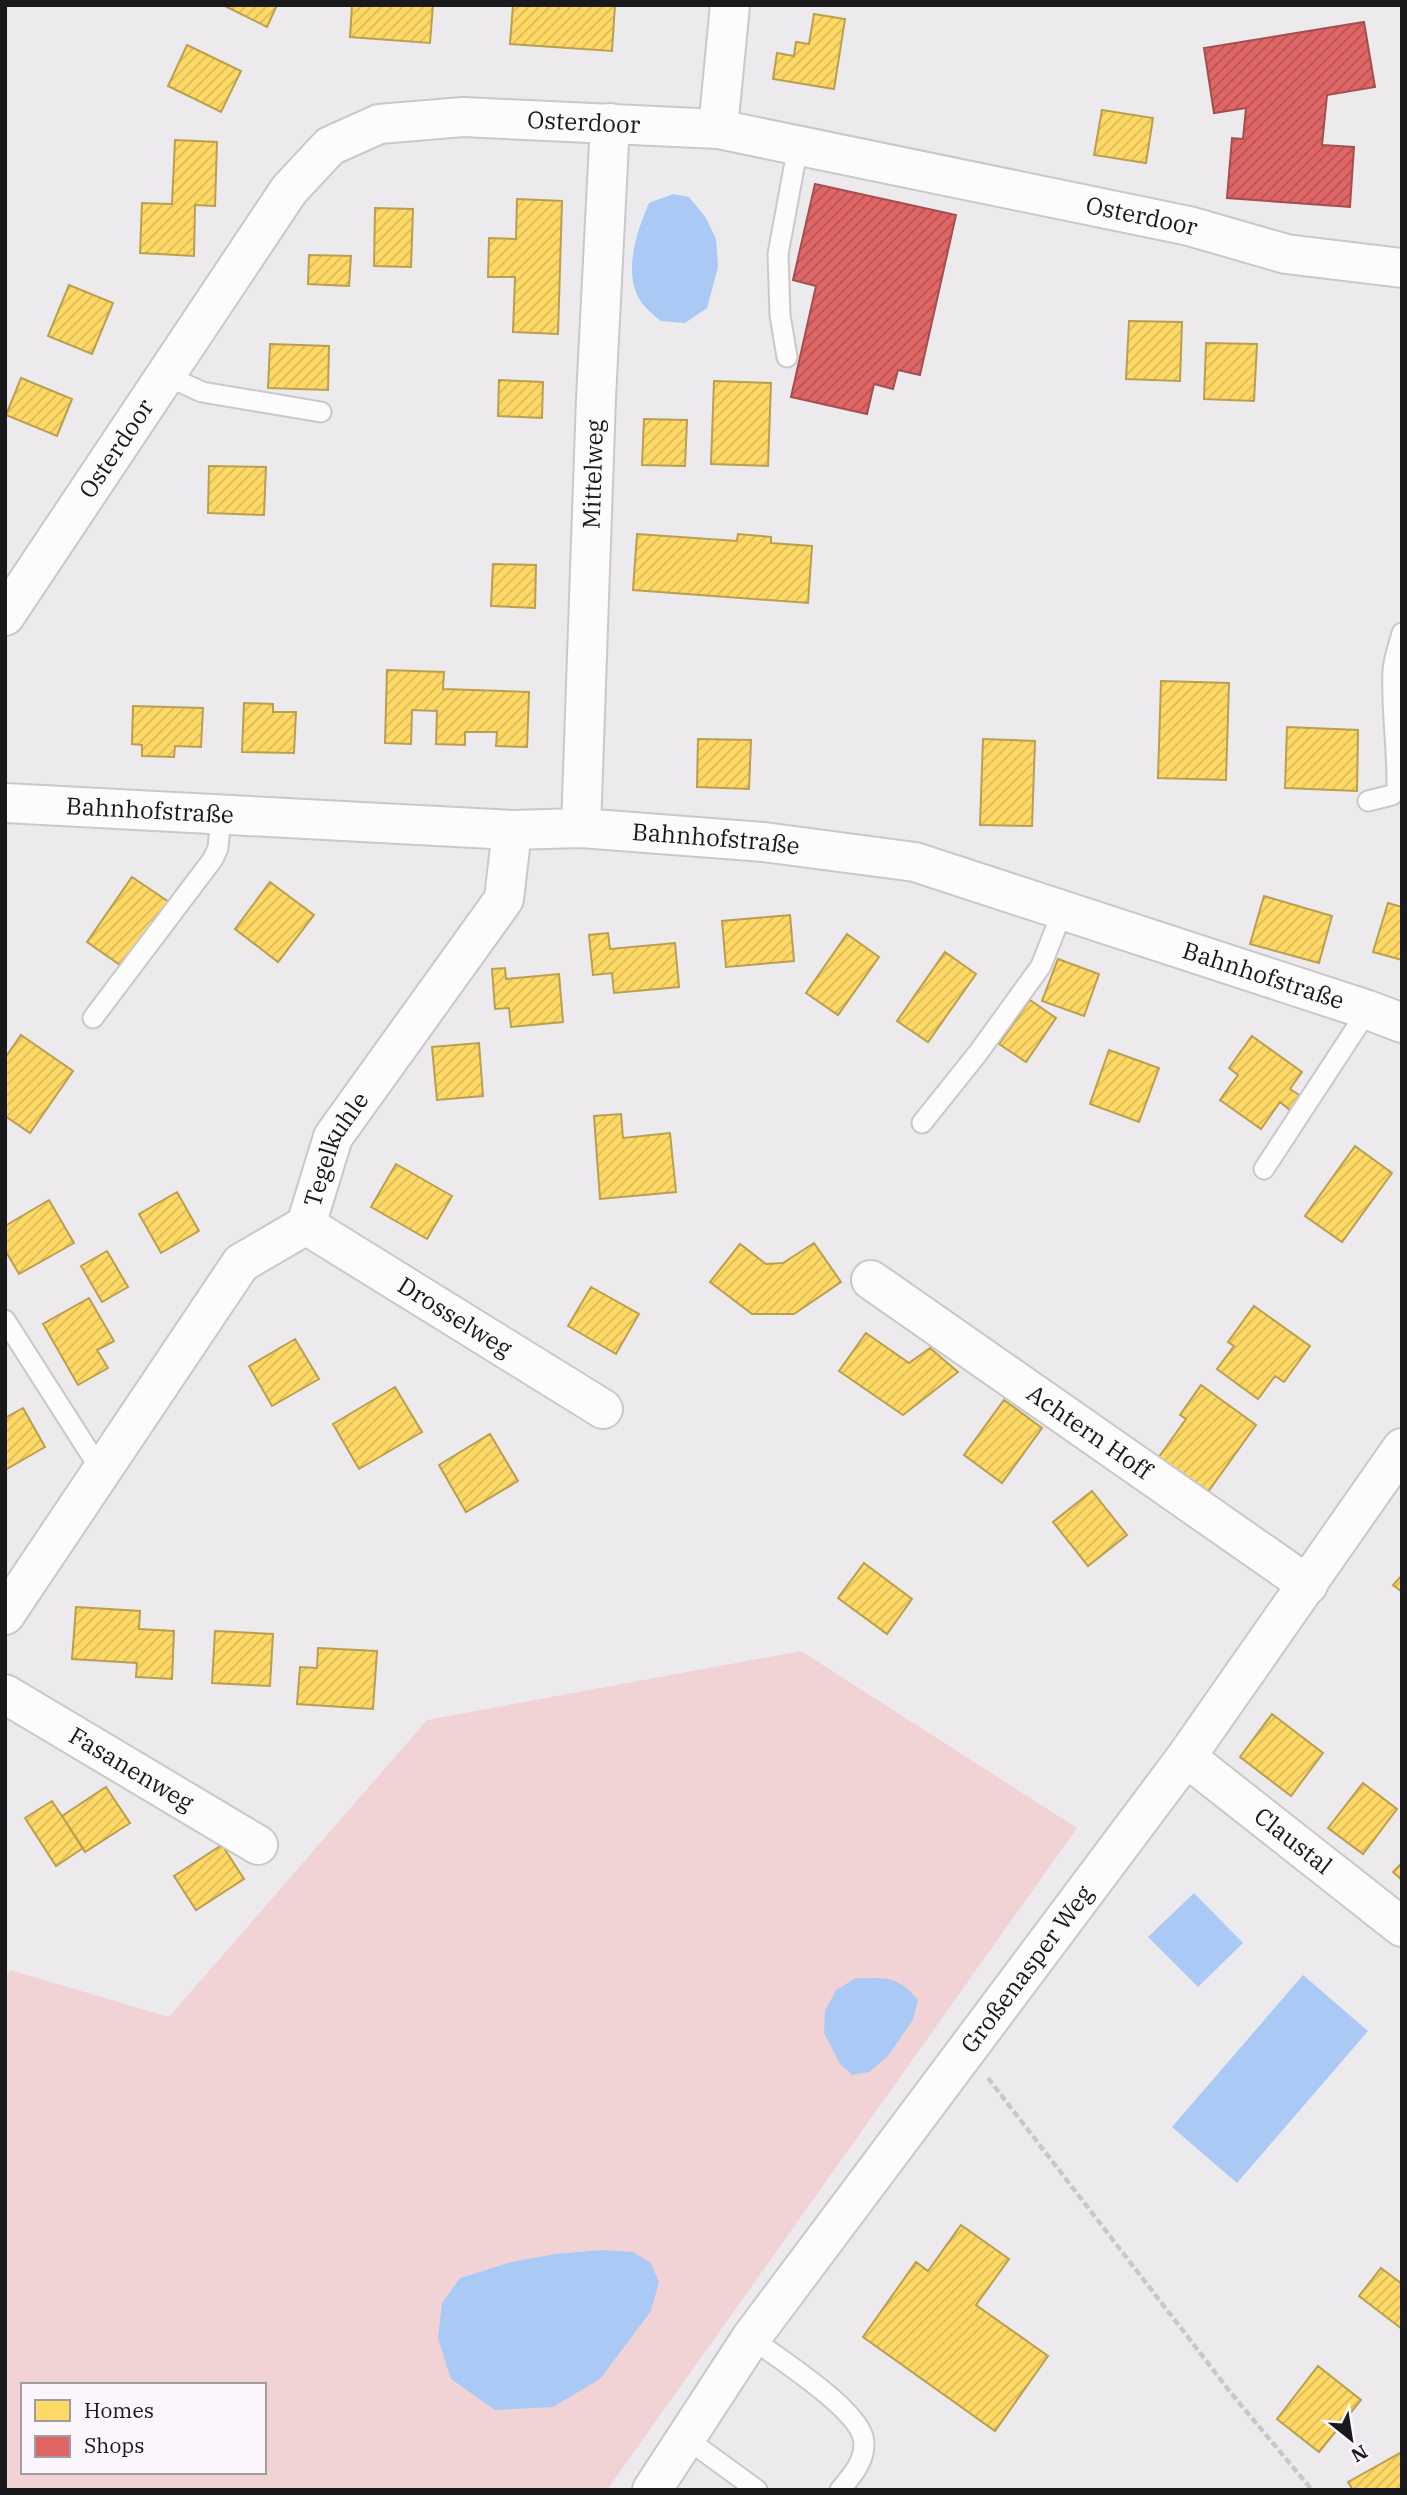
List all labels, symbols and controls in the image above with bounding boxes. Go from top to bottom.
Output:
street label: Osterdoor [526,103,641,140]
street label: Osterdoor [1083,188,1202,243]
street label: Osterdoor [71,392,161,504]
street label: Mittelweg [574,419,610,530]
street label: Bahnhofstraße [65,789,235,830]
street label: Bahnhofstraße [631,815,802,862]
street label: Bahnhofstraße [1179,934,1348,1016]
street label: Tegelkuhle [296,1085,375,1210]
street label: Drosselweg [392,1269,519,1364]
street label: Achtern Hoff [1021,1377,1160,1487]
street label: Fasanenweg [64,1719,200,1818]
street label: Claustal [1248,1800,1339,1881]
street label: Großenasper Weg [953,1878,1100,2059]
legend [21,2383,266,2474]
text: Homes [84,2396,154,2424]
north arrow [1316,2404,1386,2474]
text: Shops [84,2431,144,2459]
text: N [1347,2440,1372,2468]

